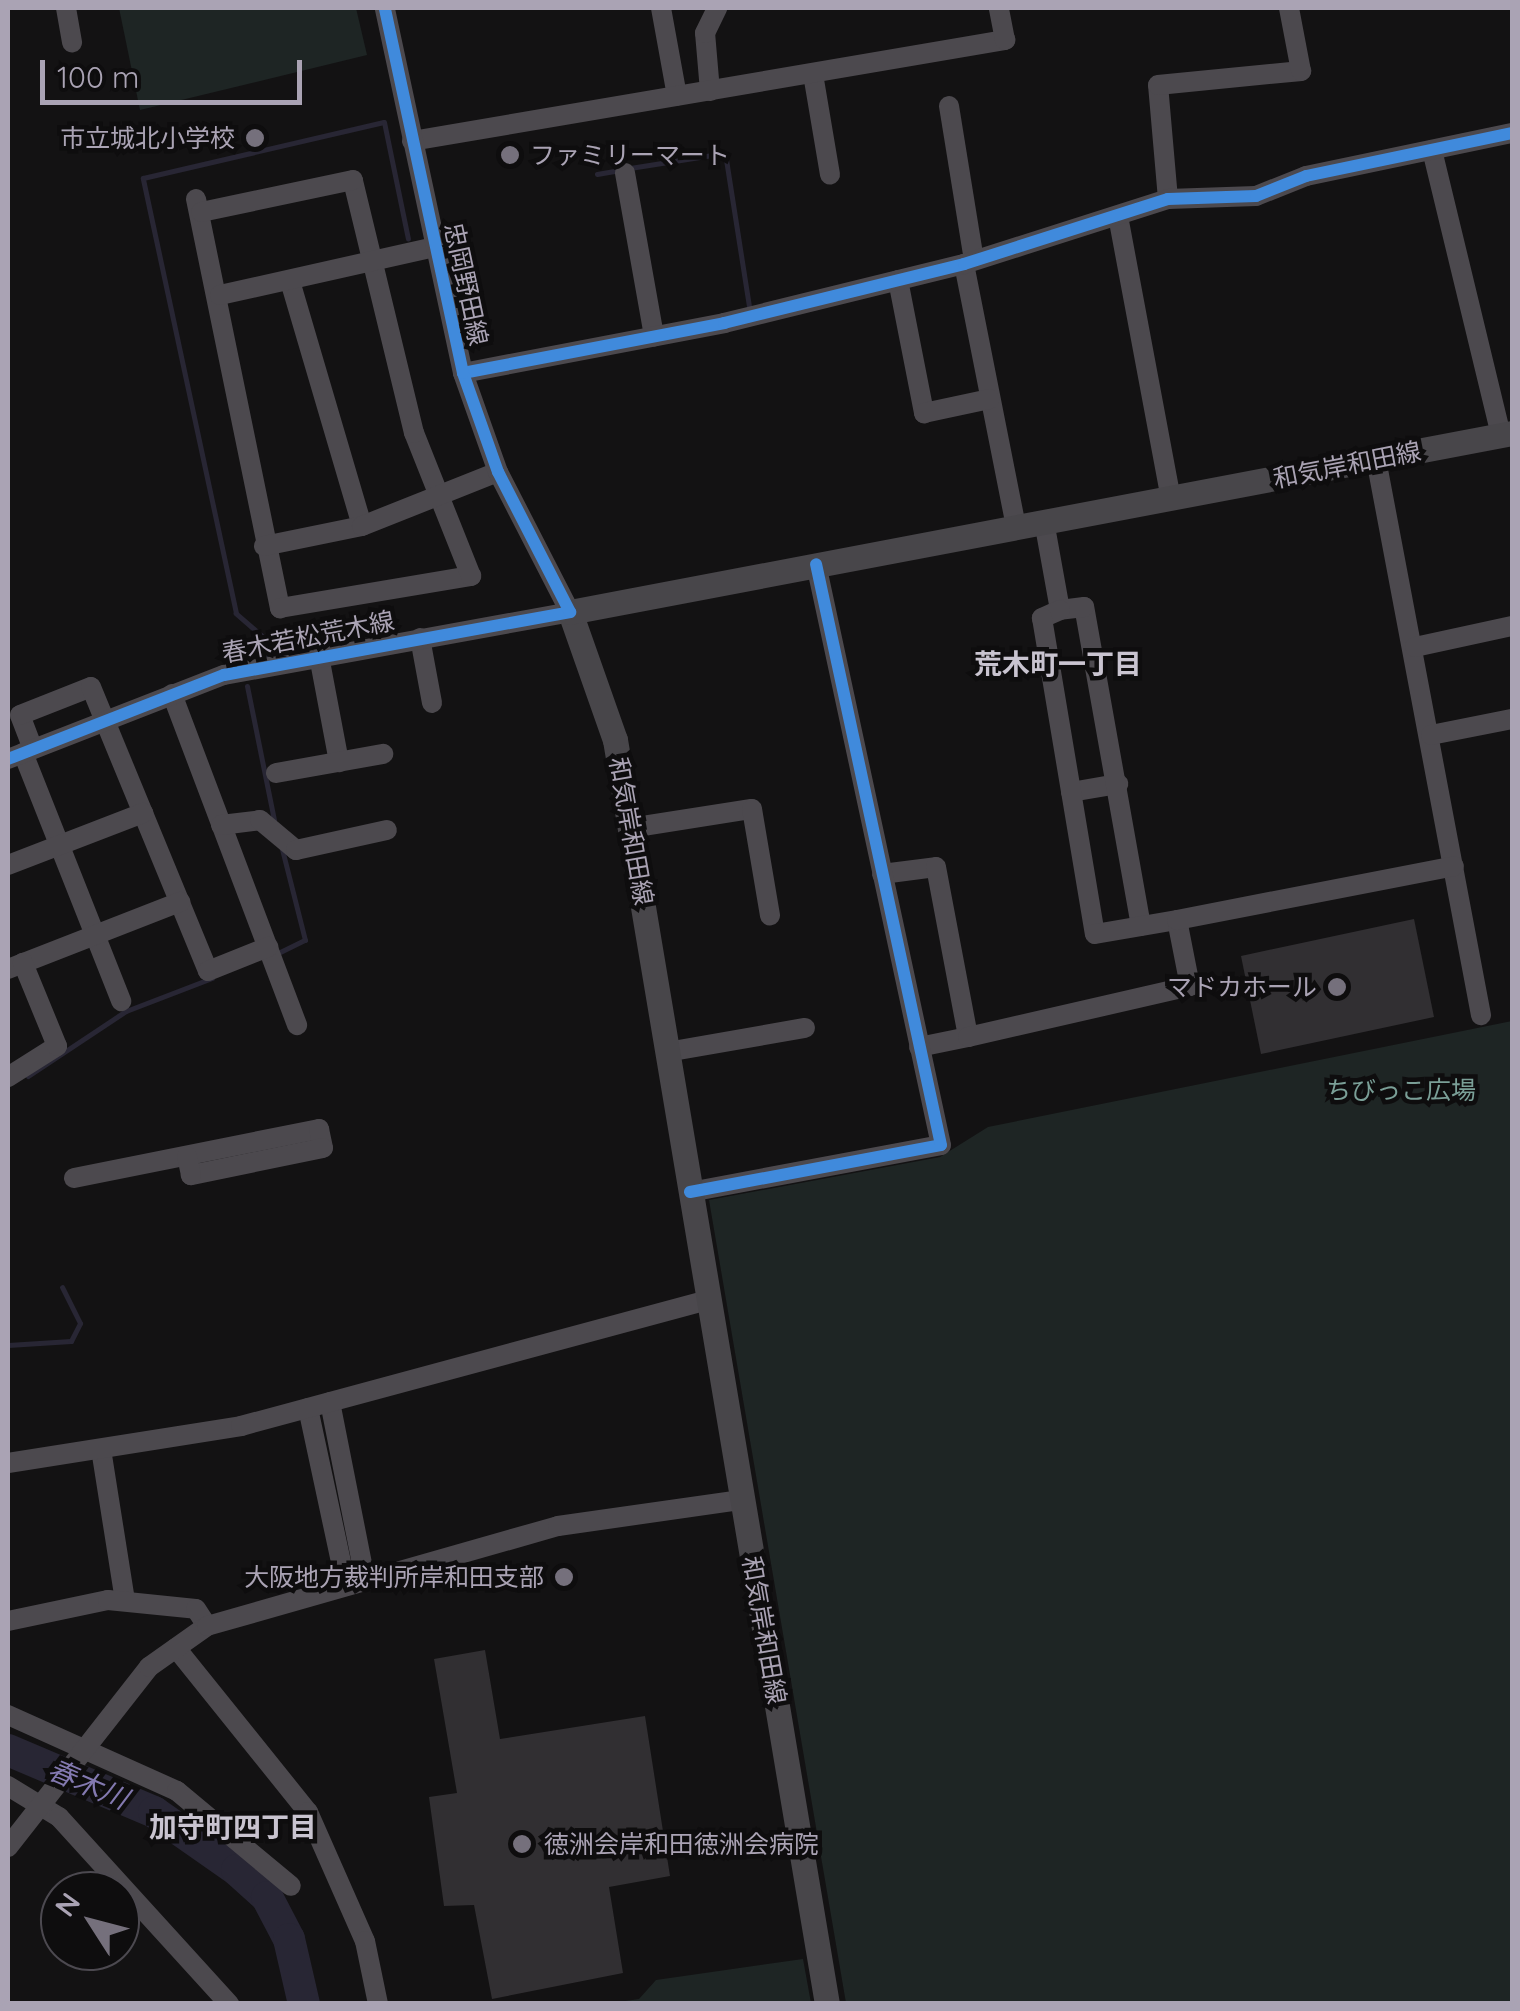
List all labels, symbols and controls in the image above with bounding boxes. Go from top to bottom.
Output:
scale bar [45,40,308,102]
text: 100 m [57,58,139,96]
place label: 市立城北小学校 [60,123,235,153]
marker: 市立城北小学校 [244,127,266,149]
place label: ファミリーマート [530,140,730,170]
marker: ファミリーマート [499,144,521,166]
street label: 忠岡野田線 [438,220,494,348]
street label: 和気岸和田線 [1271,436,1423,494]
street label: 春木若松荒木線 [219,606,397,668]
district label: 荒木町一丁目 [974,647,1142,681]
street label: 和気岸和田線 [603,755,659,907]
place label: マドカホール [1167,972,1317,1002]
marker: マドカホール [1326,976,1348,998]
park label: ちびっこ広場 [1326,1075,1476,1105]
street label: 和気岸和田線 [736,1554,792,1706]
place label: 大阪地方裁判所岸和田支部 [244,1562,544,1592]
marker: 大阪地方裁判所岸和田支部 [553,1566,575,1588]
water label: 春木川 [43,1752,133,1816]
district label: 加守町四丁目 [149,1810,317,1844]
place label: 徳洲会岸和田徳洲会病院 [544,1829,819,1859]
marker: 徳洲会岸和田徳洲会病院 [509,1831,535,1857]
north arrow [40,1871,140,1971]
text: N [47,1886,87,1923]

